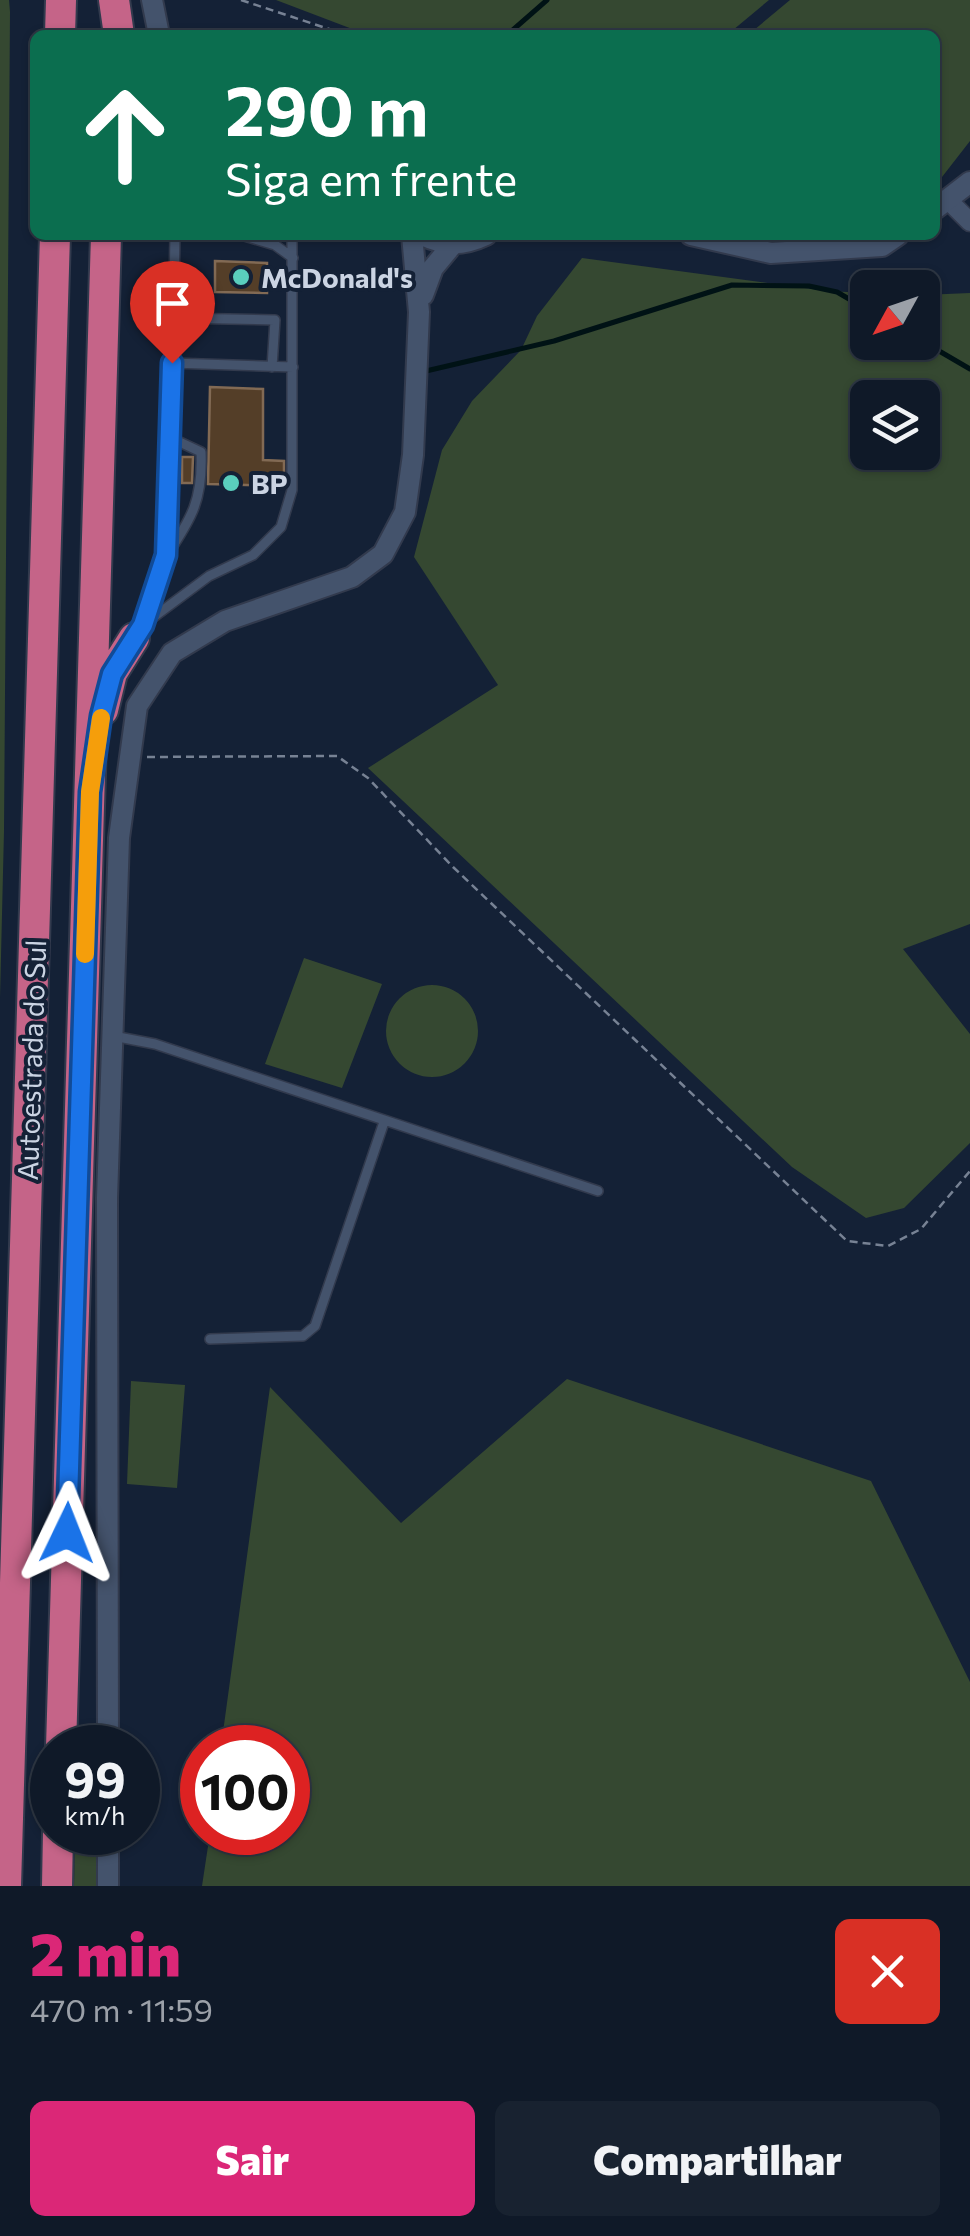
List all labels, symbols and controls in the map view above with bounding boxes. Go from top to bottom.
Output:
text: 290 m [225,65,429,150]
icon: ahead [60,70,190,200]
text: Siga em frente [225,150,517,205]
place label: McDonald's [261,260,413,294]
pin [130,261,215,364]
marker: McDonald's [230,266,252,288]
north arrow [850,270,940,360]
map controls [850,270,940,470]
icon: arrive [145,276,200,331]
button: layers [850,380,940,470]
place label: BP [251,466,288,500]
marker: BP [220,472,242,494]
street label: Autoestrada do Sul [10,939,52,1181]
position arrow [15,1481,119,1585]
speed limit sign: 100 [180,1725,310,1855]
text: 99 [64,1747,126,1808]
text: km/h [65,1800,125,1830]
text: 2 min [30,1915,181,1988]
button: close [835,1919,940,2024]
text: 470 m · 11:59 [30,1989,213,2029]
button: Sair [30,2101,475,2216]
button: Compartilhar [495,2101,940,2216]

